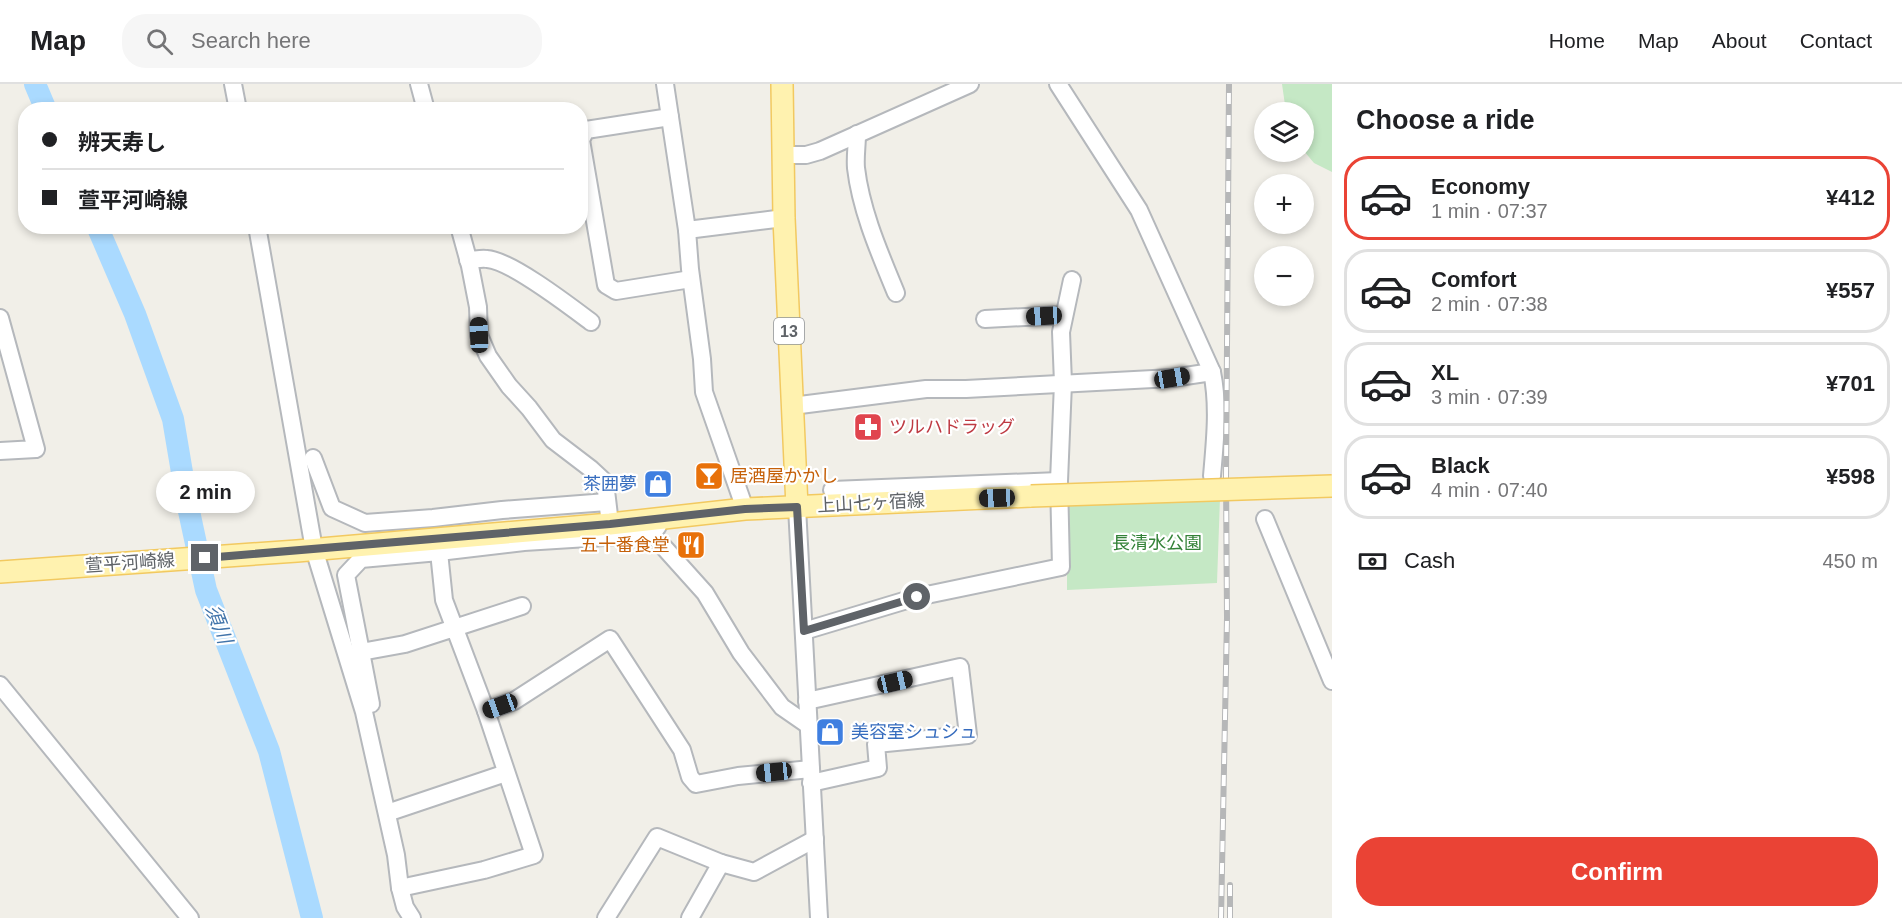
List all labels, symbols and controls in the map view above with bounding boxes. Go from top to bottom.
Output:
search box [122,14,542,68]
text: Map [30,25,86,56]
icon: search [143,25,176,58]
text: Search here [191,28,311,53]
text: Home [1549,29,1605,52]
text: Map [1638,29,1679,52]
text: About [1712,29,1767,52]
text: Contact [1800,29,1872,52]
map controls [1254,102,1314,306]
button: layers [1254,102,1314,162]
text: Choose a ride [1356,105,1535,135]
text: 辨天寿し [78,130,166,155]
icon: car [1359,171,1413,225]
button: + [1254,174,1314,234]
text: Economy [1431,174,1530,199]
text: ¥412 [1826,185,1875,210]
text: 萱平河崎線 [78,188,188,213]
text: 1 min · 07:37 [1431,200,1548,222]
button: − [1254,246,1314,306]
icon: car [1359,264,1413,318]
text: Comfort [1431,267,1517,292]
text: ¥557 [1826,278,1875,303]
text: 2 min · 07:38 [1431,293,1548,315]
car [1026,306,1062,326]
car [469,317,489,353]
road number: 13 [774,318,804,344]
icon: car [1359,357,1413,411]
text: XL [1431,360,1459,385]
car [1153,366,1191,390]
text: ¥701 [1826,371,1875,396]
text: 3 min · 07:39 [1431,386,1548,408]
pharmacy icon: ツルハドラッグ [852,411,884,443]
place label: ツルハドラッグ [889,417,1015,437]
icon: car [1359,450,1413,504]
text: Black [1431,453,1490,478]
bar icon: 居酒屋かかし [693,460,725,492]
text: ¥598 [1826,464,1875,489]
place label: 居酒屋かかし [730,466,838,486]
shop icon: 茶囲夢 [642,468,674,500]
callout: 2 min [156,471,254,513]
place label: 茶囲夢 [583,474,637,494]
text: 4 min · 07:40 [1431,479,1548,501]
text: 2 min [179,481,232,503]
car [979,488,1015,508]
street label: 上山七ヶ宿線 [817,490,925,516]
restaurant icon: 五十番食堂 [675,529,707,561]
park label: 長清水公園 [1112,533,1202,553]
place label: 五十番食堂 [580,535,670,555]
route end [191,544,218,571]
icon: cash [1356,545,1389,578]
text: Cash [1404,548,1455,573]
street label: 萱平河崎線 [84,550,176,576]
text: 450 m [1822,550,1878,572]
route start [903,583,930,610]
water label: 須川 [202,601,237,648]
car [875,669,915,695]
car [480,691,520,721]
shop icon: 美容室シュシュ [814,716,846,748]
place label: 美容室シュシュ [851,722,977,742]
car [755,761,793,783]
button: Confirm [1356,837,1878,906]

